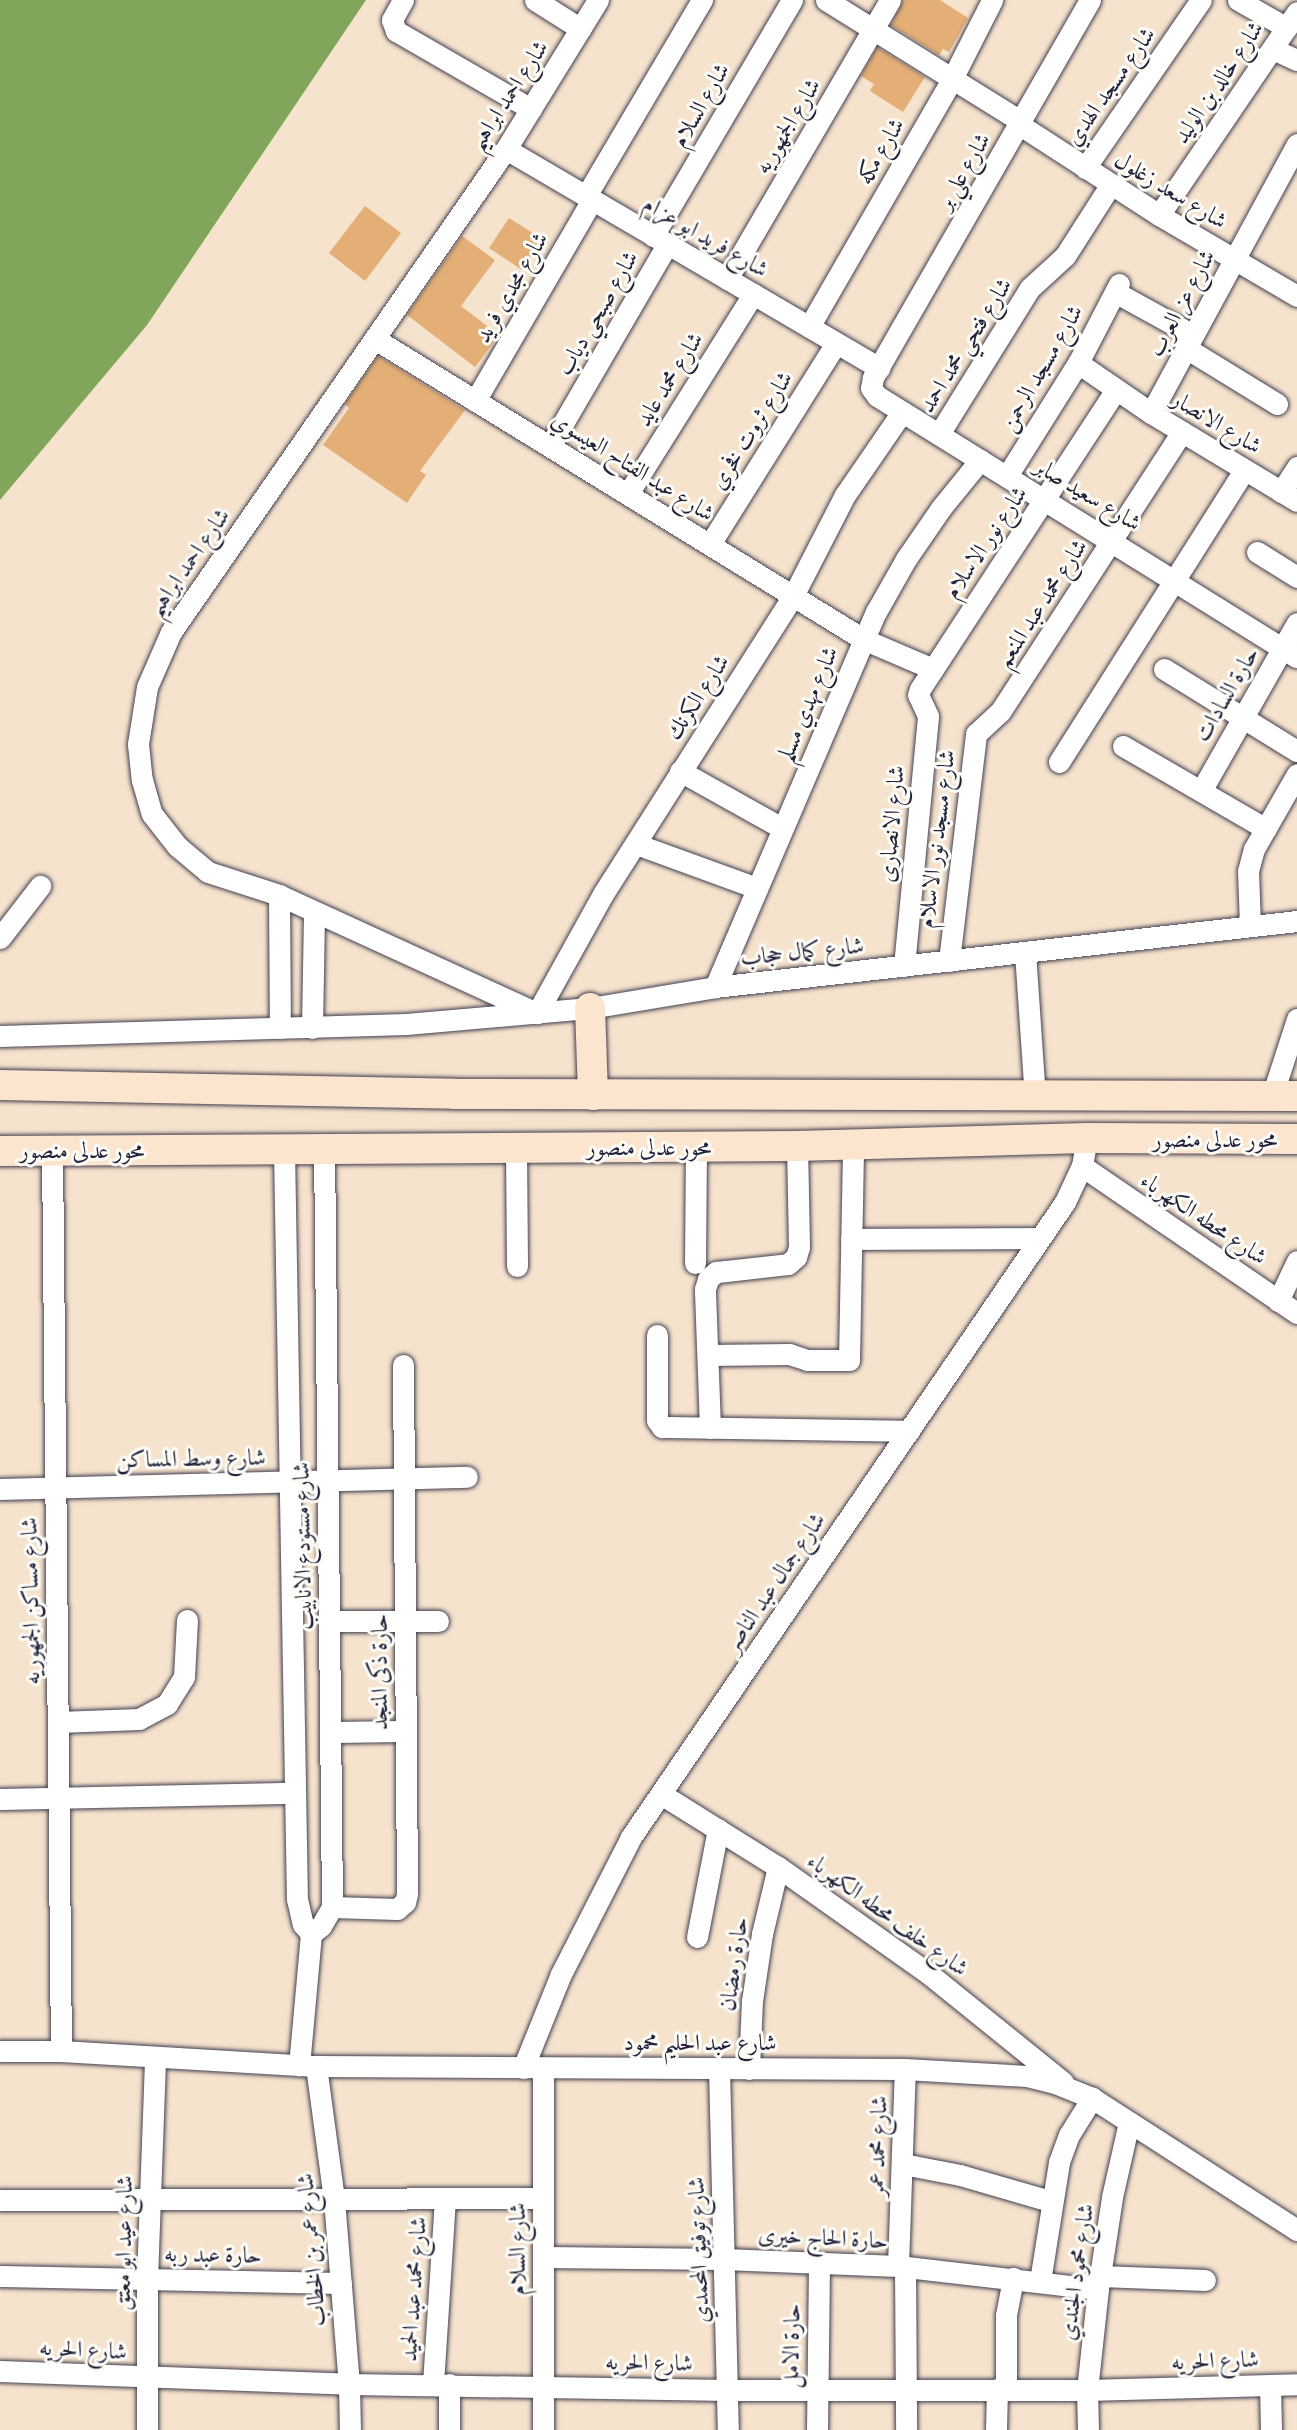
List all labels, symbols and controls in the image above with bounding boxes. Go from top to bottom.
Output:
street label: شارع خالد بن الوليد [1167,15,1269,149]
street label: شارع مسجد الهدي [1059,21,1161,151]
street label: شارع احمد ابراهيم [462,35,554,155]
street label: شارع السلام [665,58,735,152]
street label: شارع الجمهوريه [748,73,826,179]
street label: شارع مكه [850,113,910,189]
street label: شارع علي بر [930,128,996,214]
street label: شارع سعد زغلول [1110,146,1232,234]
street label: شارع فريد ابو عزام [639,189,773,283]
street label: شارع مجدي فريد [468,227,554,347]
street label: شارع عز العرب [1141,245,1221,361]
street label: شارع صبحي دياب [550,246,644,380]
street label: شارع فتحي محمد احمد [913,272,1017,418]
street label: شارع مسجد الرحمن [994,300,1088,436]
street label: شارع محمد عايد [629,327,709,431]
street label: شارع ثروت فخري [704,366,798,494]
street label: شارع الانصار [1167,384,1267,460]
street label: شارع عبد الفتاح العيسوي [547,405,719,527]
street label: شارع سعيد صابر [1030,451,1146,537]
street label: شارع نور الاسلام [937,481,1033,603]
street label: شارع احمد ابراهيم [141,503,235,621]
street label: شارع محمد عبد المنعم [989,533,1093,673]
street label: حارة السادات [1188,641,1264,747]
street label: شارع مهدي مسلم [770,642,844,766]
street label: شارع الكرنك [659,649,735,745]
street label: شارع مسجد نور الاسلام [911,748,961,930]
street label: شارع الانصارى [872,764,910,884]
street label: شارع كمال حجاب [739,931,865,971]
street label: محور عدلى منصور [1153,1125,1277,1153]
street label: محور عدلى منصور [587,1133,711,1161]
street label: محور عدلى منصور [20,1136,144,1164]
street label: شارع محطه الكهرباء [1136,1166,1272,1270]
street label: شارع وسط المساكن [116,1443,266,1473]
street label: شارع مستودع الانابيب [287,1462,317,1630]
street label: شارع جمال عبد الناصر [717,1507,831,1657]
street label: شارع مساكن الجمهوريه [15,1517,45,1685]
street label: حارة ذكى المنجد [365,1614,393,1730]
street label: شارع خلف محطه الكهرباء [802,1846,974,1982]
street label: حارة رمضان [713,1915,753,2013]
street label: شارع عبد الحليم محمود [623,2028,777,2056]
street label: شارع محمد عمر [861,2095,893,2197]
street label: شارع عمر بن الخطاب [291,2172,331,2328]
street label: شارع عيد ابو معتق [108,2175,138,2311]
street label: شارع توفيق المحمدي [682,2176,714,2324]
street label: شارع محمود الجندي [1053,2202,1099,2342]
street label: شارع السلام [503,2203,531,2295]
street label: شارع محمد عبد الحميد [394,2216,432,2362]
street label: حارة الحاج خيرى [757,2220,889,2254]
street label: حارة عبد ربه [164,2239,262,2269]
street label: حارة الامل [776,2303,806,2389]
street label: شارع الحريه [38,2333,128,2365]
street label: شارع الحريه [1171,2345,1259,2375]
street label: شارع الحريه [605,2347,693,2377]

